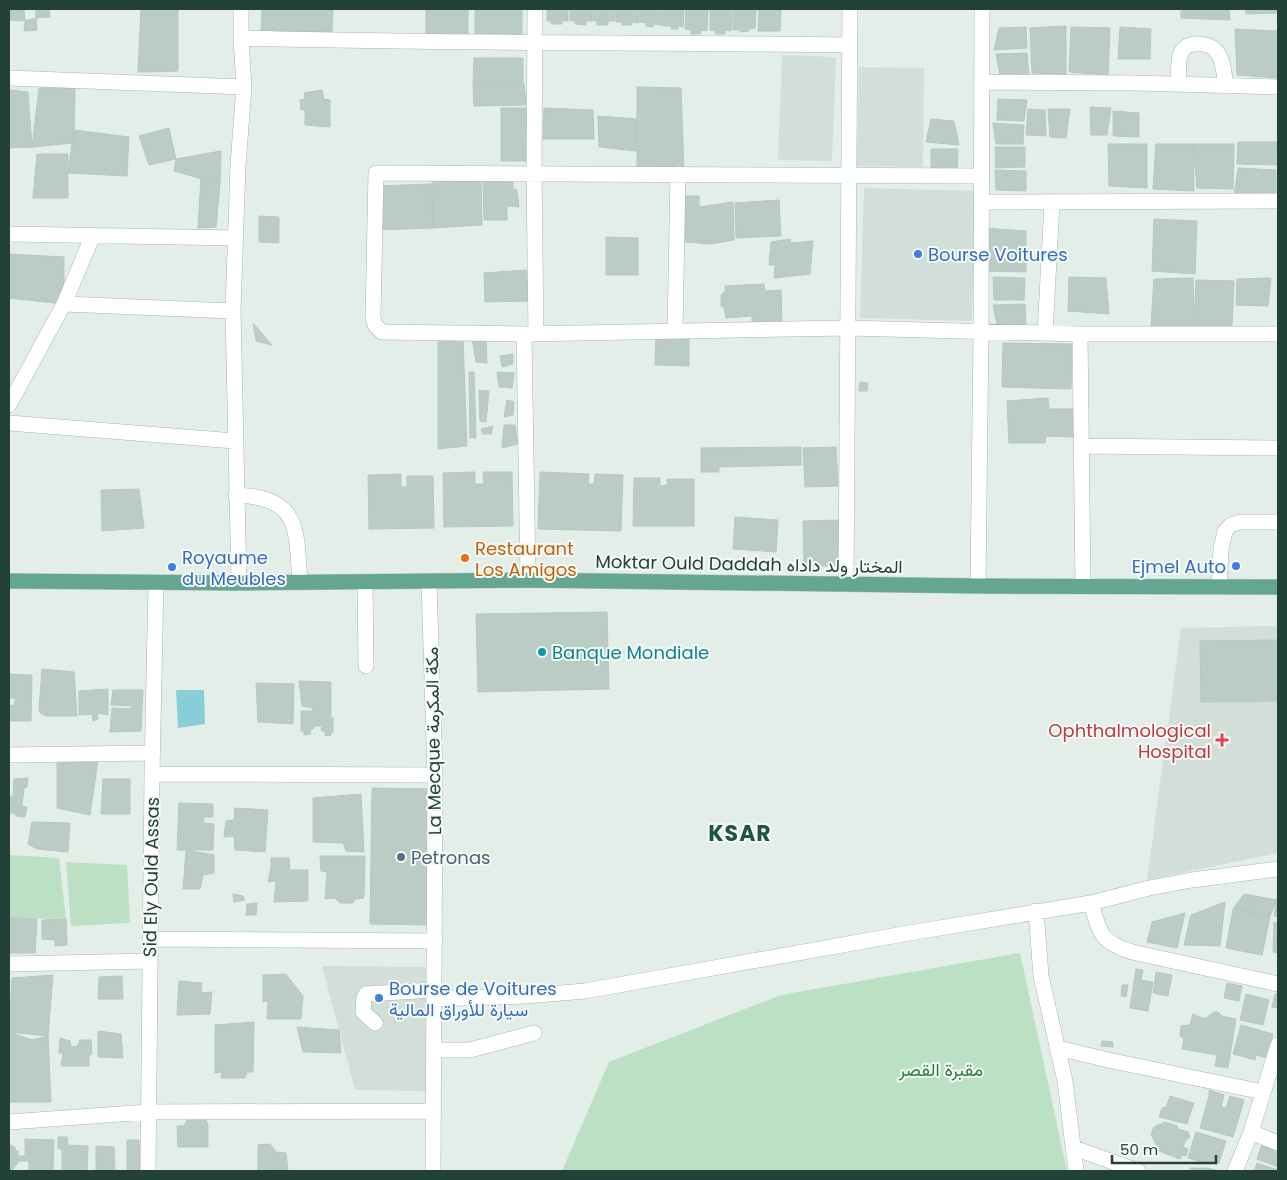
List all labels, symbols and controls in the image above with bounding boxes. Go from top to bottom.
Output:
place label: Bourse Voitures [928,242,1068,267]
marker: Bourse Voitures [912,248,924,260]
place label: Restaurant Los Amigos [475,536,577,582]
place label: Royaume du Meubles [182,545,286,591]
street label: Moktar Ould Daddah المختار ولد داداه [595,549,903,579]
marker: Restaurant Los Amigos [459,552,471,564]
place label: Ejmel Auto [1132,554,1226,579]
marker: Ejmel Auto [1230,560,1242,572]
marker: Royaume du Meubles [166,561,178,573]
place label: Banque Mondiale [552,640,709,665]
marker: Banque Mondiale [536,646,548,658]
street label: La Mecque مكة المكرمة [419,647,447,835]
place label: Ophthalmological Hospital [1048,718,1211,764]
marker: Ophthalmological Hospital [1215,733,1229,747]
street label: Sid Ely Ould Assas [137,797,165,957]
district label: KSAR [708,818,772,849]
place label: Petronas [411,845,490,870]
marker: Petronas [395,851,407,863]
place label: Bourse de Voitures سيارة للأوراق المالية [389,976,557,1022]
marker: Bourse de Voitures سيارة للأوراق المالية [373,992,385,1004]
park label: مقبرة القصر [898,1057,983,1082]
scale bar [1112,1132,1216,1164]
text: 50 m [1120,1139,1158,1160]

